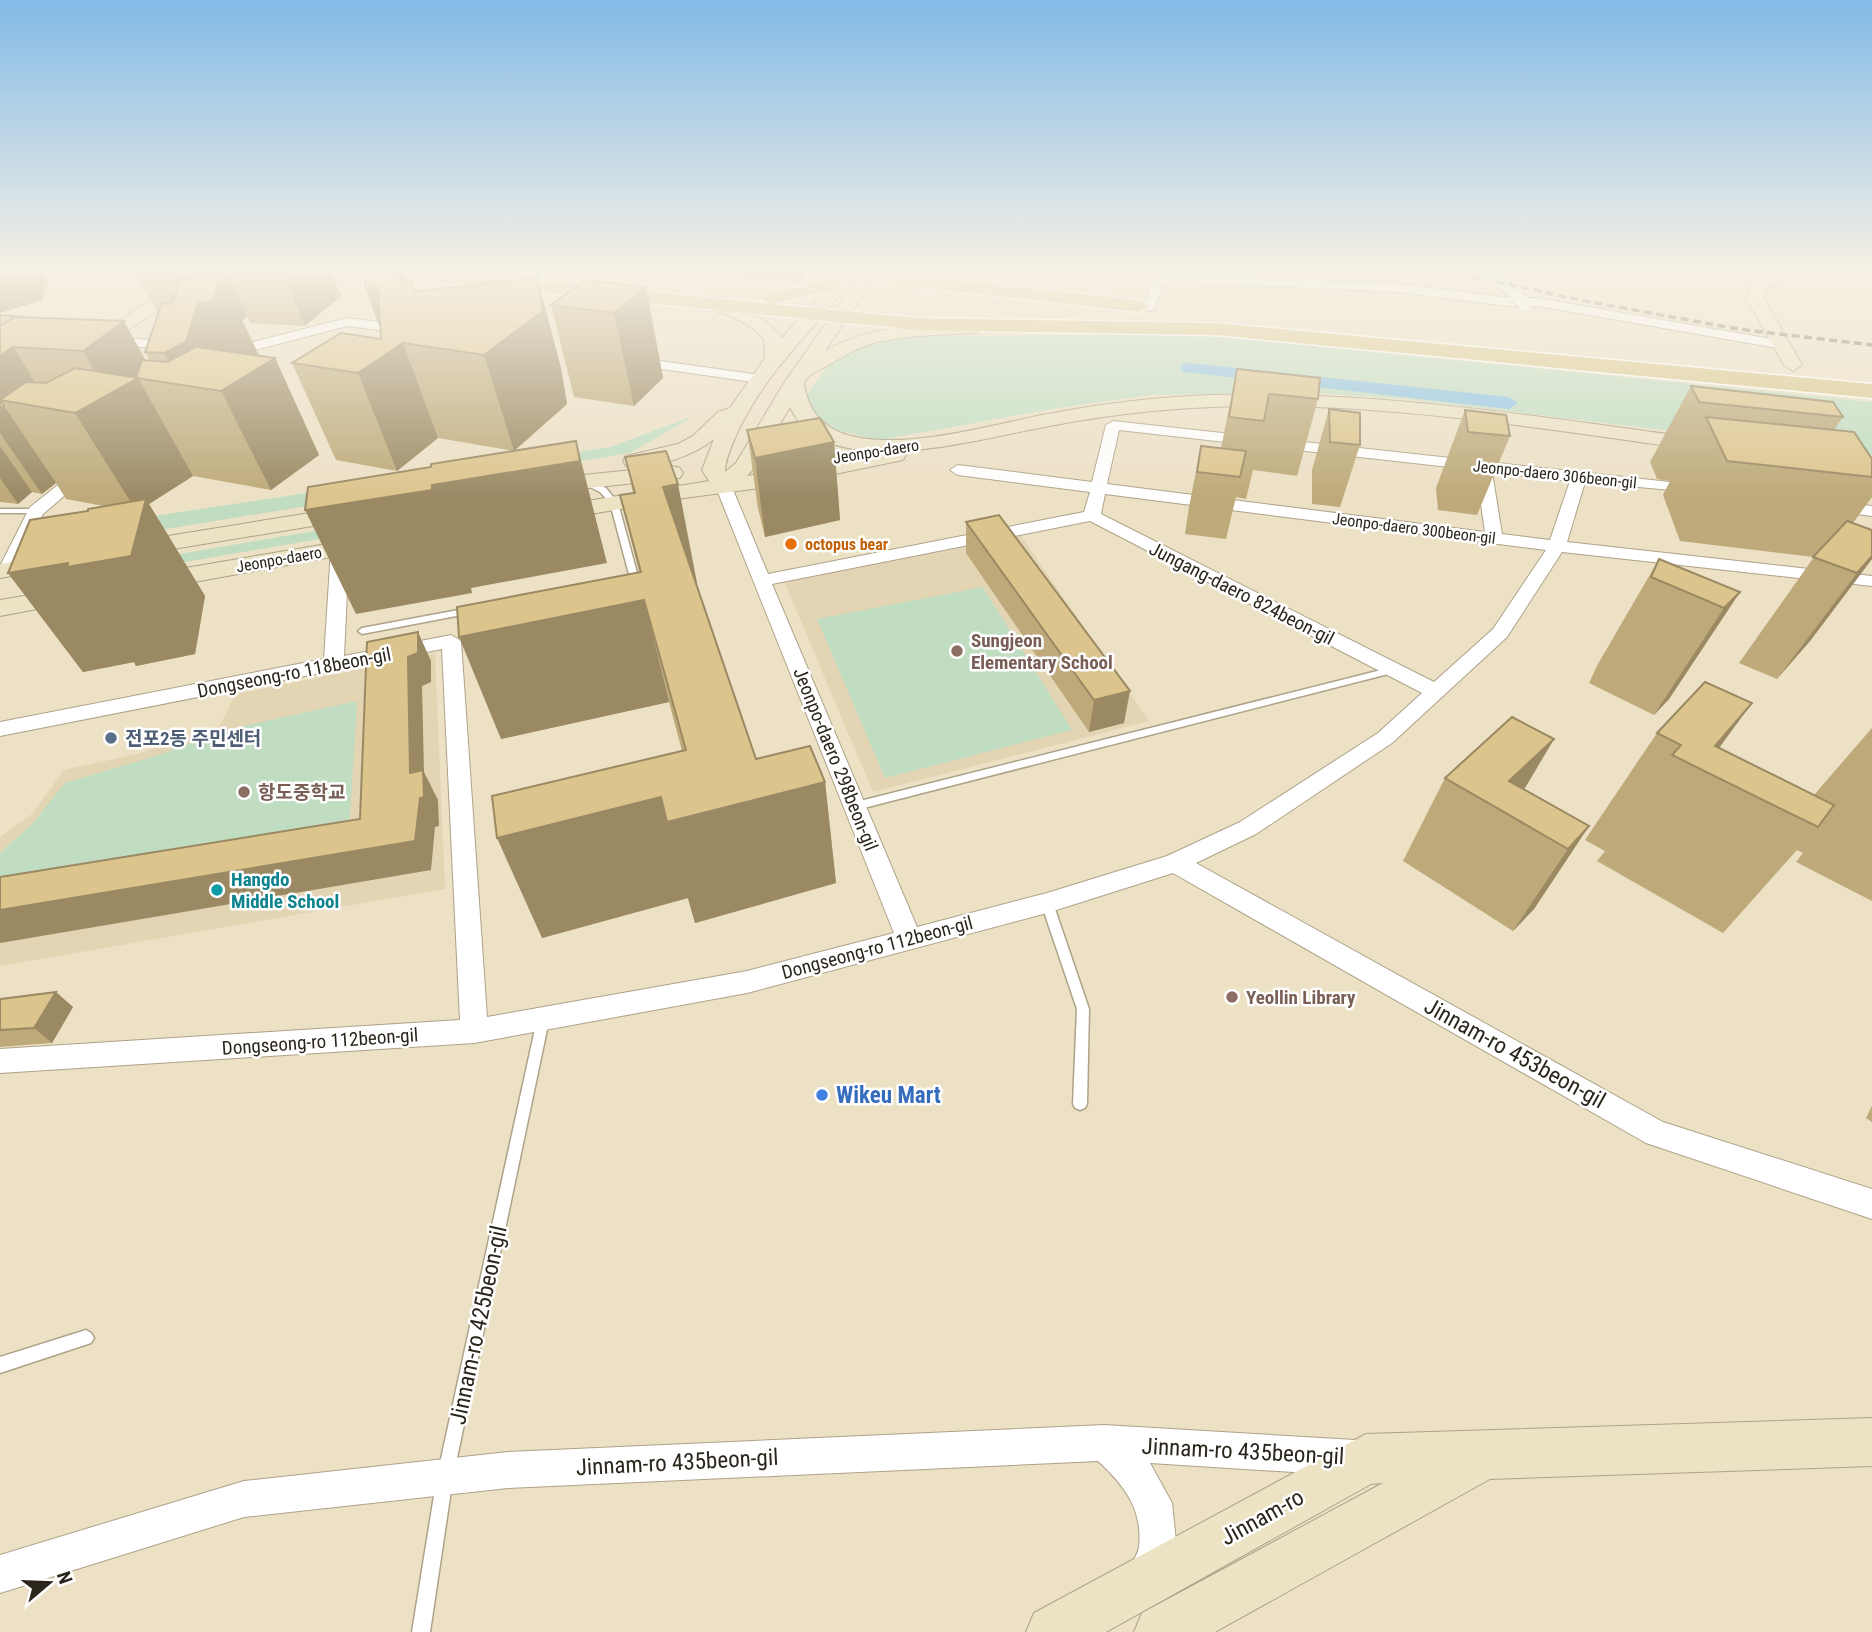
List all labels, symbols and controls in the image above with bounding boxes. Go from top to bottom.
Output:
street label: Jeonpo-daero [832,435,920,468]
street label: Jeonpo-daero 306beon-gil [1472,456,1638,493]
street label: Jeonpo-daero 300beon-gil [1331,509,1497,548]
place label: octopus bear [805,535,888,554]
marker: octopus bear [783,536,799,552]
street label: Jungang-daero 824beon-gil [1146,537,1338,650]
street label: Jeonpo-daero [235,543,323,576]
place label: Sungjeon Elementary School [971,629,1113,674]
street label: Dongseong-ro 118beon-gil [195,642,393,703]
marker: Sungjeon Elementary School [949,643,965,659]
street label: Jeonpo-daero 298beon-gil [788,664,883,854]
place label: 전포2동 주민센터 [125,727,261,750]
marker: 전포2동 주민센터 [103,730,119,746]
place label: 항도중학교 [258,781,345,804]
marker: 항도중학교 [236,784,252,800]
place label: Hangdo Middle School [231,868,339,913]
marker: Hangdo Middle School [209,882,225,898]
street label: Dongseong-ro 112beon-gil [779,911,975,984]
place label: Yeollin Library [1246,986,1356,1009]
marker: Yeollin Library [1224,989,1240,1005]
street label: Jinnam-ro 453beon-gil [1420,992,1610,1114]
street label: Dongseong-ro 112beon-gil [221,1023,419,1060]
place label: Wikeu Mart [836,1082,941,1109]
marker: Wikeu Mart [814,1087,830,1103]
street label: Jinnam-ro 425beon-gil [444,1223,513,1427]
street label: Jinnam-ro 435beon-gil [1141,1433,1345,1470]
street label: Jinnam-ro 435beon-gil [575,1444,779,1481]
street label: Jinnam-ro [1216,1484,1309,1551]
north arrow [14,1548,84,1618]
text: N [52,1568,77,1587]

